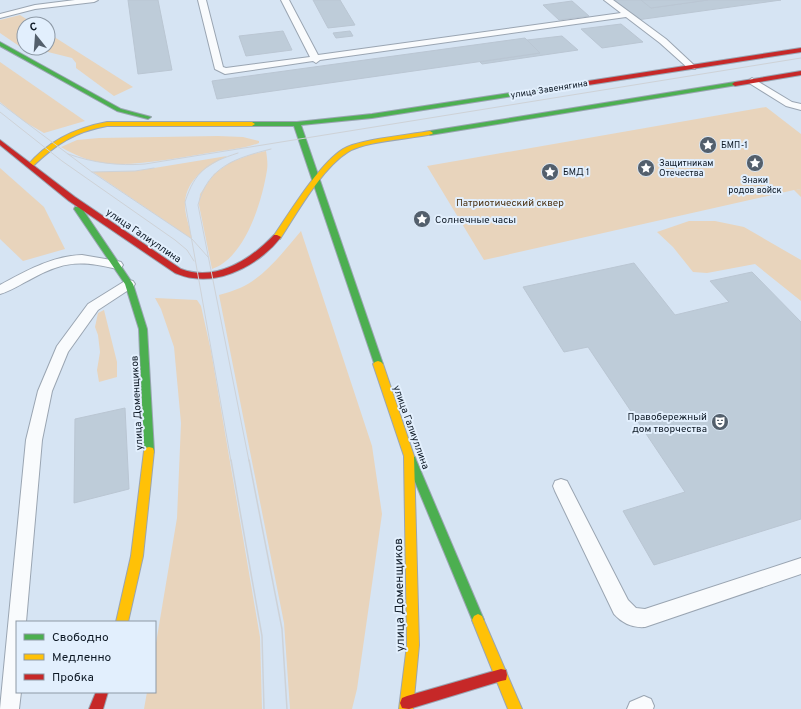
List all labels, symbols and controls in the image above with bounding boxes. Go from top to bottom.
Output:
north arrow [16,16,56,56]
text: С [28,20,39,35]
street label: улица Завенягина [510,78,589,101]
place icon: БМП-1 [698,135,718,155]
place label: БМП-1 [721,140,748,151]
place icon: Знаки родов войск [745,153,765,173]
place icon: Защитникам Отечества [636,158,656,178]
place label: Защитникам Отечества [659,158,713,179]
place icon: БМД 1 [540,162,560,182]
place label: БМД 1 [563,167,589,178]
place label: Знаки родов войск [728,175,782,196]
park label: Патриотический сквер [456,197,564,210]
street label: улица Галиуллина [103,206,183,266]
place icon: Солнечные часы [412,209,432,229]
place label: Солнечные часы [435,214,516,227]
street label: улица Доменщиков [129,355,146,451]
street label: улица Галиуллина [389,384,432,471]
place label: Правобережный дом творчества [627,411,707,436]
theatre icon: Правобережный дом творчества [710,412,730,432]
street label: улица Доменщиков [391,538,409,652]
legend [16,621,156,693]
text: Свободно [52,630,109,646]
text: Медленно [52,650,112,666]
text: Пробка [52,670,94,686]

